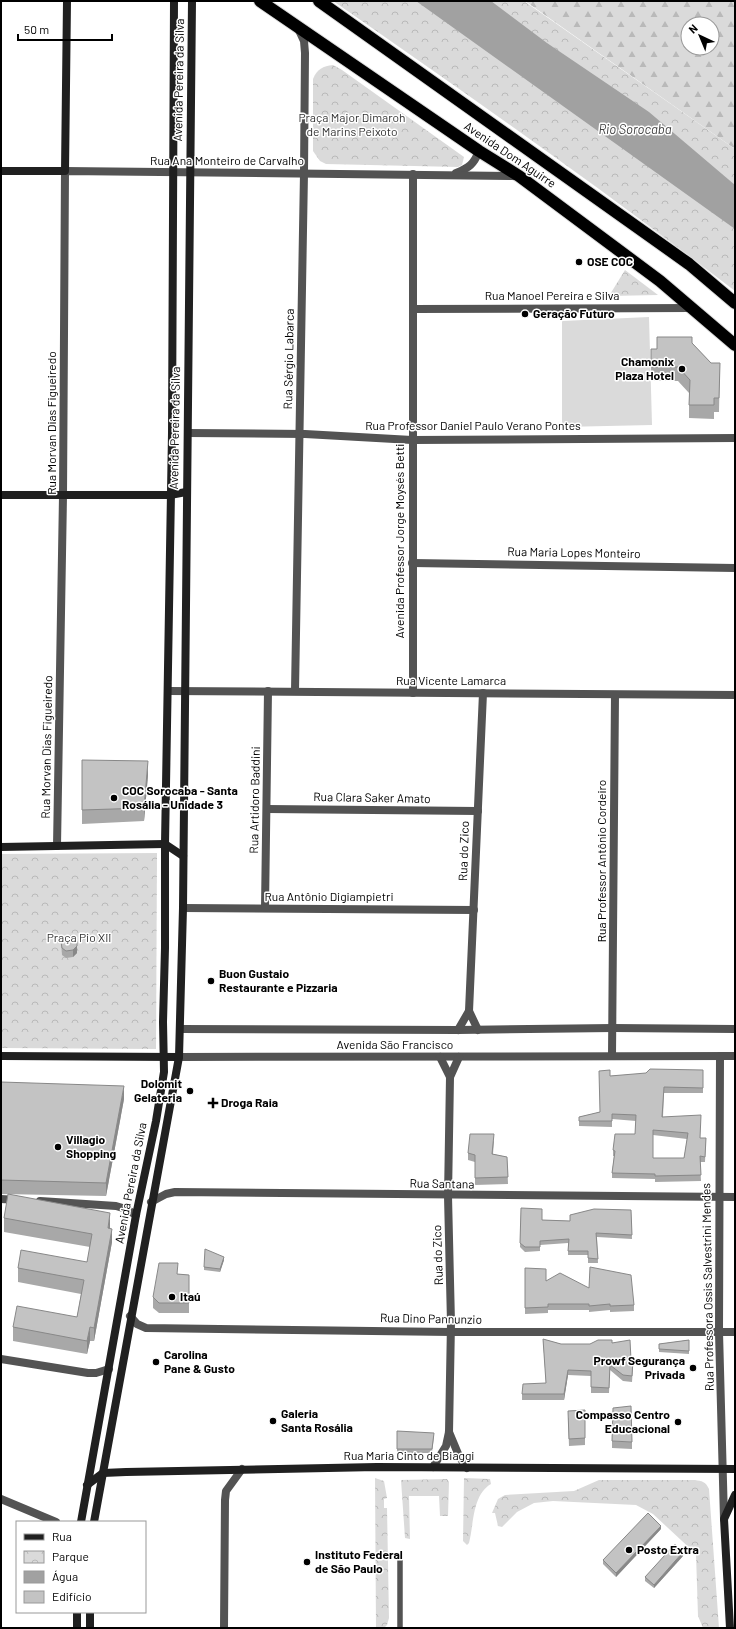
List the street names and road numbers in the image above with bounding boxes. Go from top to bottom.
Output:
street label: Avenida Pereira da Silva [170,18,186,142]
street label: Avenida Dom Aguirre [462,118,559,190]
street label: Rua Ana Monteiro de Carvalho [150,153,304,167]
street label: Rua Manoel Pereira e Silva [485,288,619,302]
street label: Rua Sérgio Labarca [280,309,296,409]
street label: Rua Morvan Dias Figueiredo [44,351,58,495]
street label: Avenida Pereira da Silva [166,366,182,490]
street label: Rua Professor Daniel Paulo Verano Pontes [365,418,581,432]
street label: Avenida Professor Jorge Moysés Betti [392,444,406,638]
street label: Rua Maria Lopes Monteiro [507,544,641,560]
street label: Rua Vicente Lamarca [396,673,506,687]
street label: Rua Morvan Dias Figueiredo [38,675,54,819]
street label: Rua Artidoro Baddini [246,746,262,854]
street label: Rua Professor Antônio Cordeiro [594,780,608,942]
street label: Rua Clara Saker Amato [313,789,431,805]
street label: Rua do Zico [455,821,471,881]
street label: Rua Antônio Digiampietri [265,889,393,903]
street label: Avenida São Francisco [337,1037,453,1051]
street label: Avenida Pereira da Silva [111,1121,149,1245]
street label: Rua Santana [409,1175,475,1191]
street label: Rua Professora Ossis Salvestrini Mendes [698,1183,716,1391]
street label: Rua do Zico [429,1225,445,1285]
street label: Rua Dino Pannunzio [380,1310,482,1326]
street label: Rua Maria Cinto de Biaggi [344,1448,474,1462]

